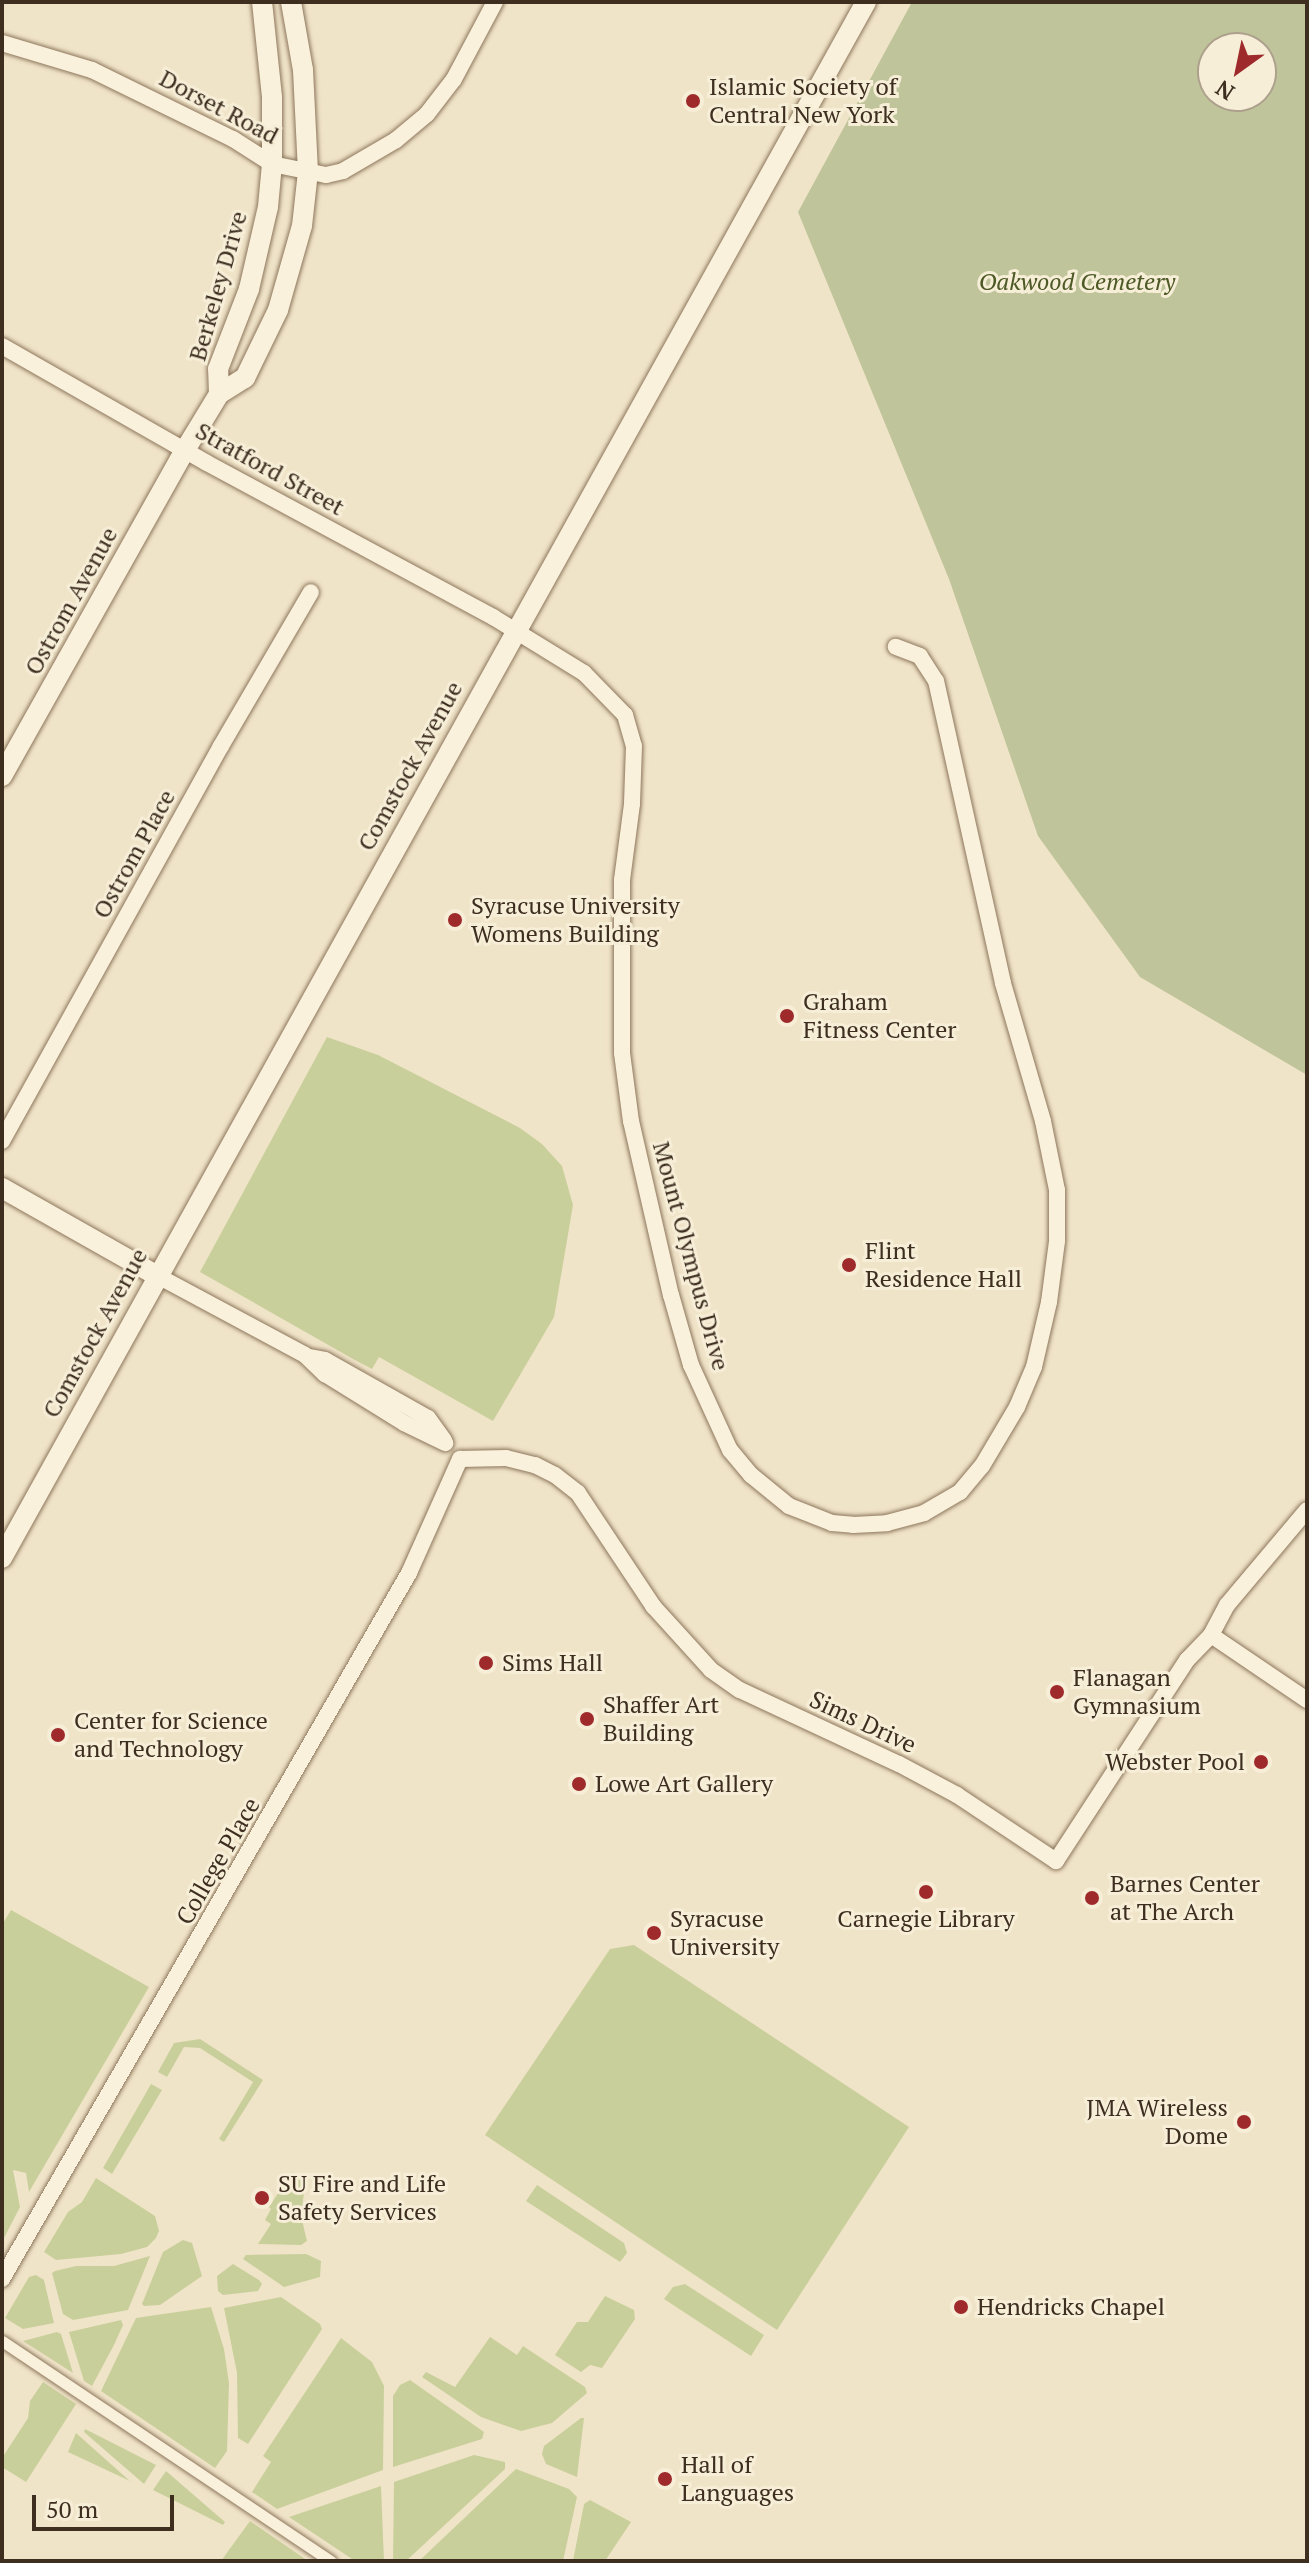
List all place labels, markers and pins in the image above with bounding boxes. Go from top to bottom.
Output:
place label: Islamic Society of Central New York [709,73,897,129]
marker: Islamic Society of Central New York [684,92,702,110]
place label: Syracuse University Womens Building [471,892,680,948]
marker: Syracuse University Womens Building [446,911,464,929]
place label: Graham Fitness Center [803,988,957,1044]
marker: Graham Fitness Center [778,1007,796,1025]
place label: Flint Residence Hall [865,1237,1022,1293]
marker: Flint Residence Hall [840,1256,858,1274]
place label: Sims Hall [502,1649,603,1677]
marker: Sims Hall [477,1654,495,1672]
place label: Flanagan Gymnasium [1073,1664,1201,1720]
marker: Flanagan Gymnasium [1048,1683,1066,1701]
place label: Shaffer Art Building [603,1691,720,1747]
place label: Center for Science and Technology [74,1707,268,1763]
marker: Shaffer Art Building [578,1710,596,1728]
marker: Center for Science and Technology [49,1726,67,1744]
place label: Webster Pool [1105,1748,1245,1776]
marker: Webster Pool [1252,1753,1270,1771]
place label: Lowe Art Gallery [595,1770,773,1798]
marker: Lowe Art Gallery [570,1775,588,1793]
place label: Barnes Center at The Arch [1110,1870,1260,1926]
marker: Carnegie Library [917,1883,935,1901]
marker: Barnes Center at The Arch [1081,1887,1103,1909]
place label: Syracuse University [670,1905,779,1961]
place label: Carnegie Library [837,1905,1015,1933]
marker: Syracuse University [645,1924,663,1942]
place label: JMA Wireless Dome [1086,2094,1228,2150]
marker: JMA Wireless Dome [1235,2113,1253,2131]
place label: SU Fire and Life Safety Services [278,2170,446,2226]
marker: SU Fire and Life Safety Services [253,2189,271,2207]
place label: Hendricks Chapel [977,2293,1165,2321]
marker: Hendricks Chapel [952,2298,970,2316]
place label: Hall of Languages [681,2451,794,2507]
marker: Hall of Languages [656,2470,674,2488]

